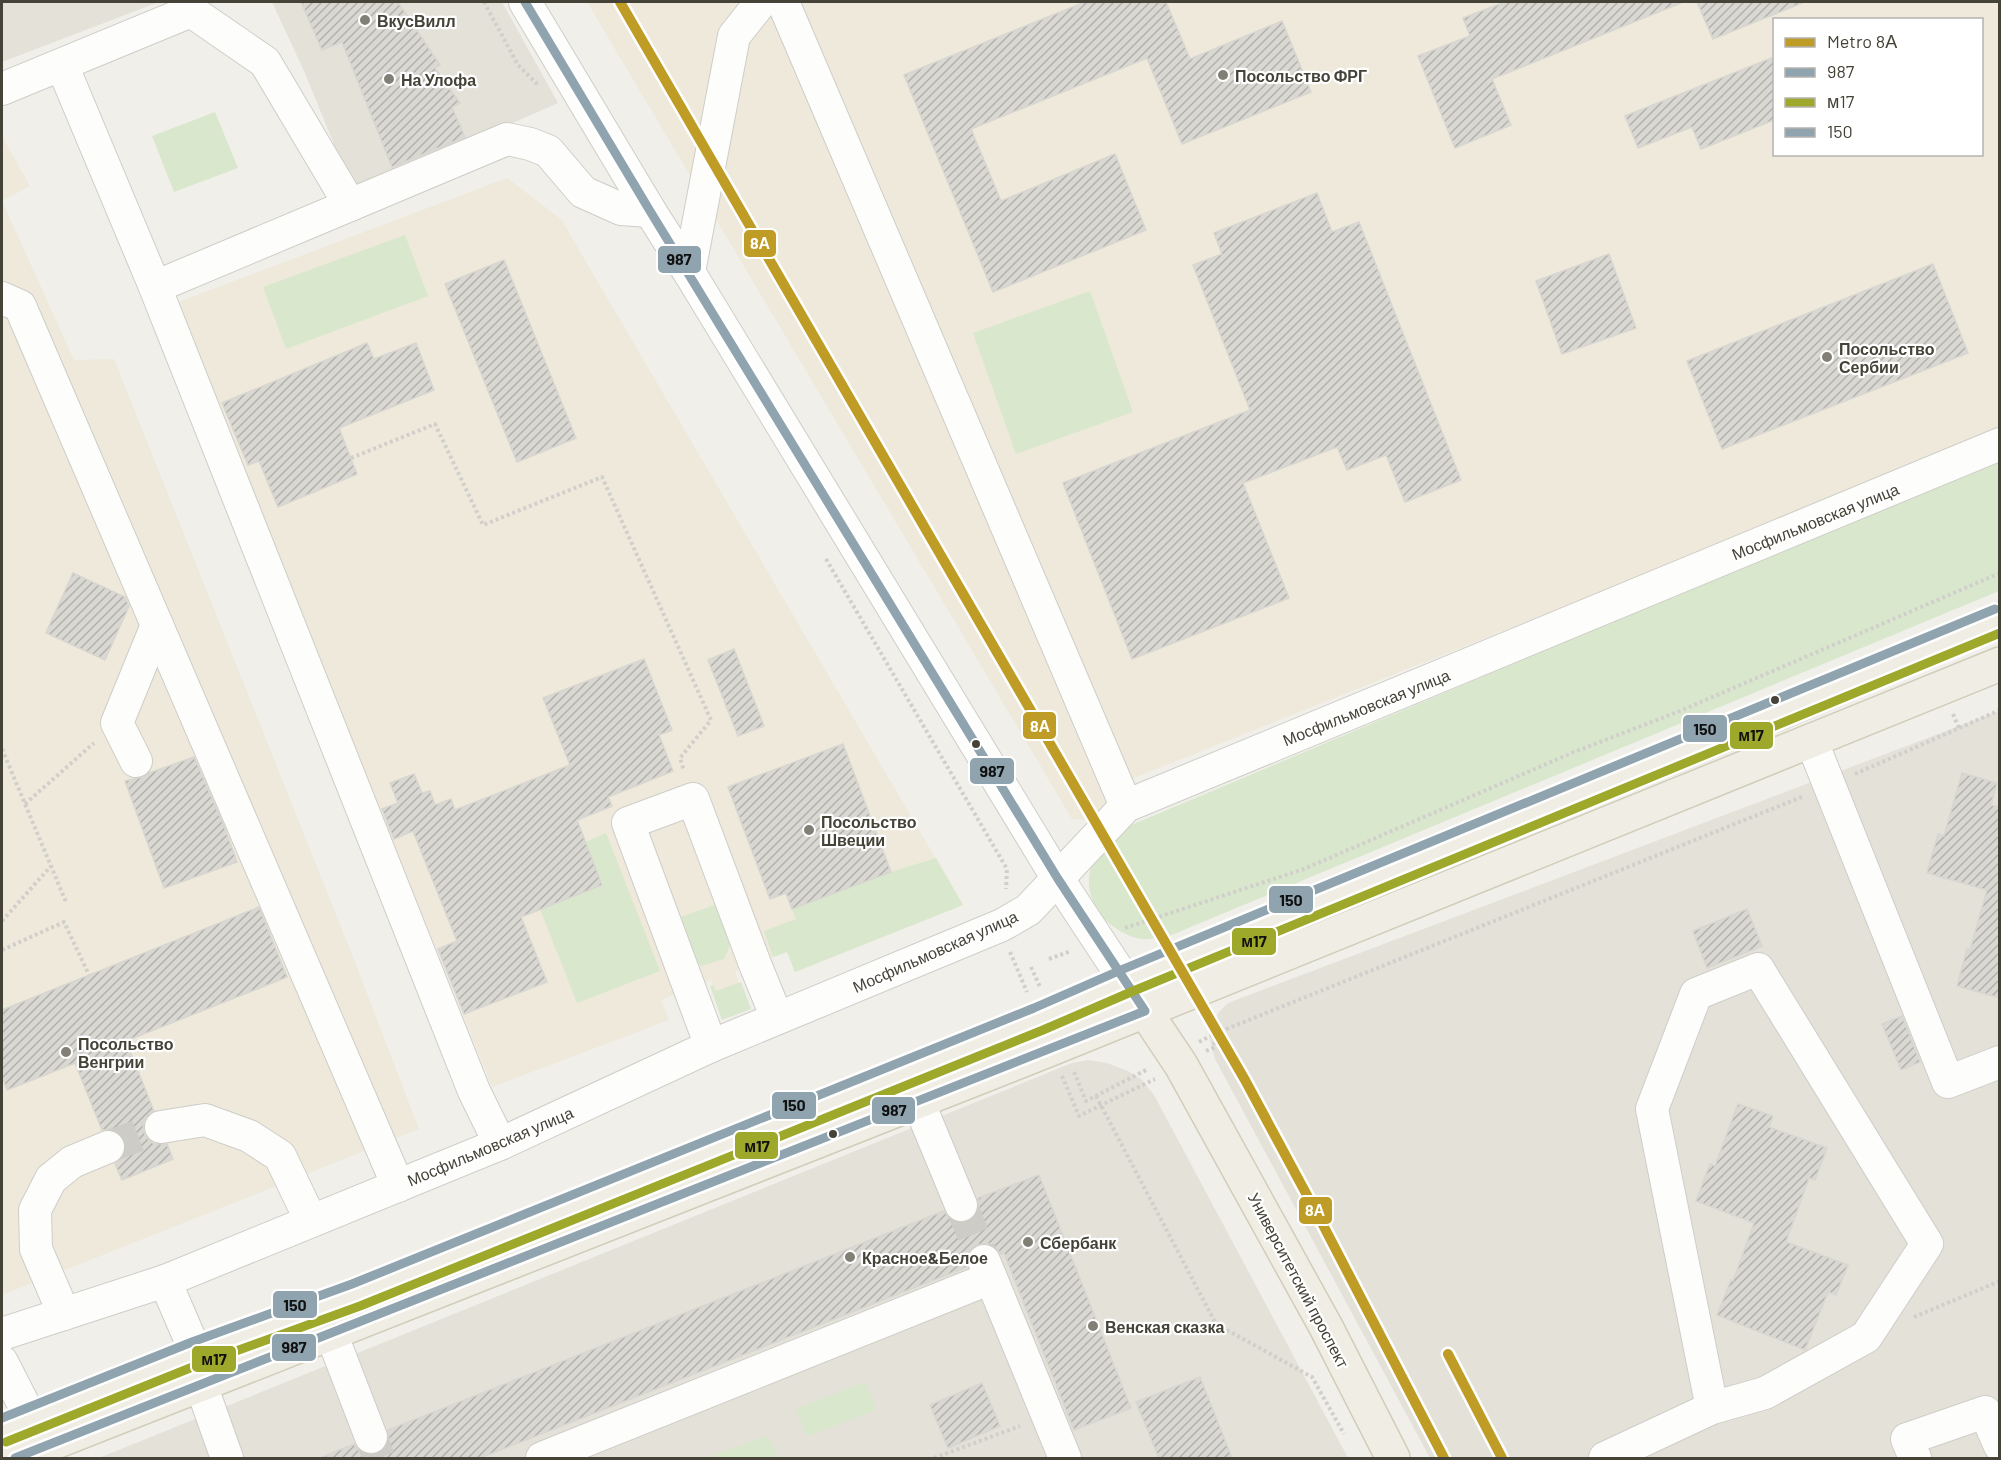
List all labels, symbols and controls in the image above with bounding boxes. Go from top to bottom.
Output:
place label: ВкусВилл [377,11,456,30]
marker: ВкусВилл [358,13,372,27]
legend [1773,18,1983,156]
text: Metro 8А [1827,30,1897,52]
text: 987 [1827,60,1855,82]
place label: Посольство ФРГ [1235,66,1367,85]
marker: Посольство ФРГ [1216,68,1230,82]
place label: На Улофа [401,70,476,89]
marker: На Улофа [382,72,396,86]
text: м17 [1827,90,1855,112]
text: 150 [1827,120,1853,142]
line badge: 8А [743,229,777,258]
text: 8А [750,233,771,252]
line badge: 987 [657,245,702,274]
text: 987 [666,249,692,268]
place label: Посольство Сербии [1839,339,1935,376]
marker: Посольство Сербии [1820,350,1834,364]
street label: Мосфильмовская улица [1729,479,1901,563]
street label: Мосфильмовская улица [1280,665,1452,749]
unlabelled marker [1769,694,1781,706]
line badge: 8А [1022,711,1057,740]
line badge: 150 [1682,714,1728,743]
text: 8А [1030,716,1051,735]
text: 150 [1693,719,1717,738]
line badge: м17 [1729,721,1774,750]
text: м17 [1738,725,1764,744]
unlabelled marker [970,738,982,750]
line badge: 987 [969,757,1015,785]
text: 987 [979,761,1005,780]
place label: Посольство Швеции [821,812,917,849]
marker: Посольство Швеции [802,823,816,837]
line badge: 150 [1268,885,1314,914]
text: 150 [1279,890,1303,909]
street label: Мосфильмовская улица [850,906,1020,996]
line badge: м17 [1231,927,1277,956]
text: м17 [1241,931,1267,950]
place label: Посольство Венгрии [78,1034,174,1071]
marker: Посольство Венгрии [59,1045,73,1059]
line badge: 150 [771,1091,817,1120]
text: 150 [782,1095,806,1114]
line badge: 987 [871,1096,916,1125]
text: 987 [881,1100,907,1119]
street label: Мосфильмовская улица [404,1102,576,1190]
unlabelled marker [827,1128,839,1140]
line badge: м17 [734,1131,779,1160]
text: м17 [744,1136,770,1155]
street label: Университетский проспект [1245,1189,1354,1371]
line badge: 8А [1298,1196,1333,1225]
text: 8А [1305,1200,1326,1219]
place label: Сбербанк [1040,1233,1117,1252]
marker: Сбербанк [1021,1235,1035,1249]
place label: Красное&Белое [862,1248,988,1267]
marker: Красное&Белое [843,1250,857,1264]
line badge: 150 [272,1290,318,1319]
text: 150 [283,1295,307,1314]
place label: Венская сказка [1105,1317,1224,1336]
marker: Венская сказка [1086,1319,1100,1333]
line badge: 987 [271,1333,317,1362]
text: 987 [281,1337,307,1356]
line badge: м17 [191,1345,237,1373]
text: м17 [201,1349,227,1368]

